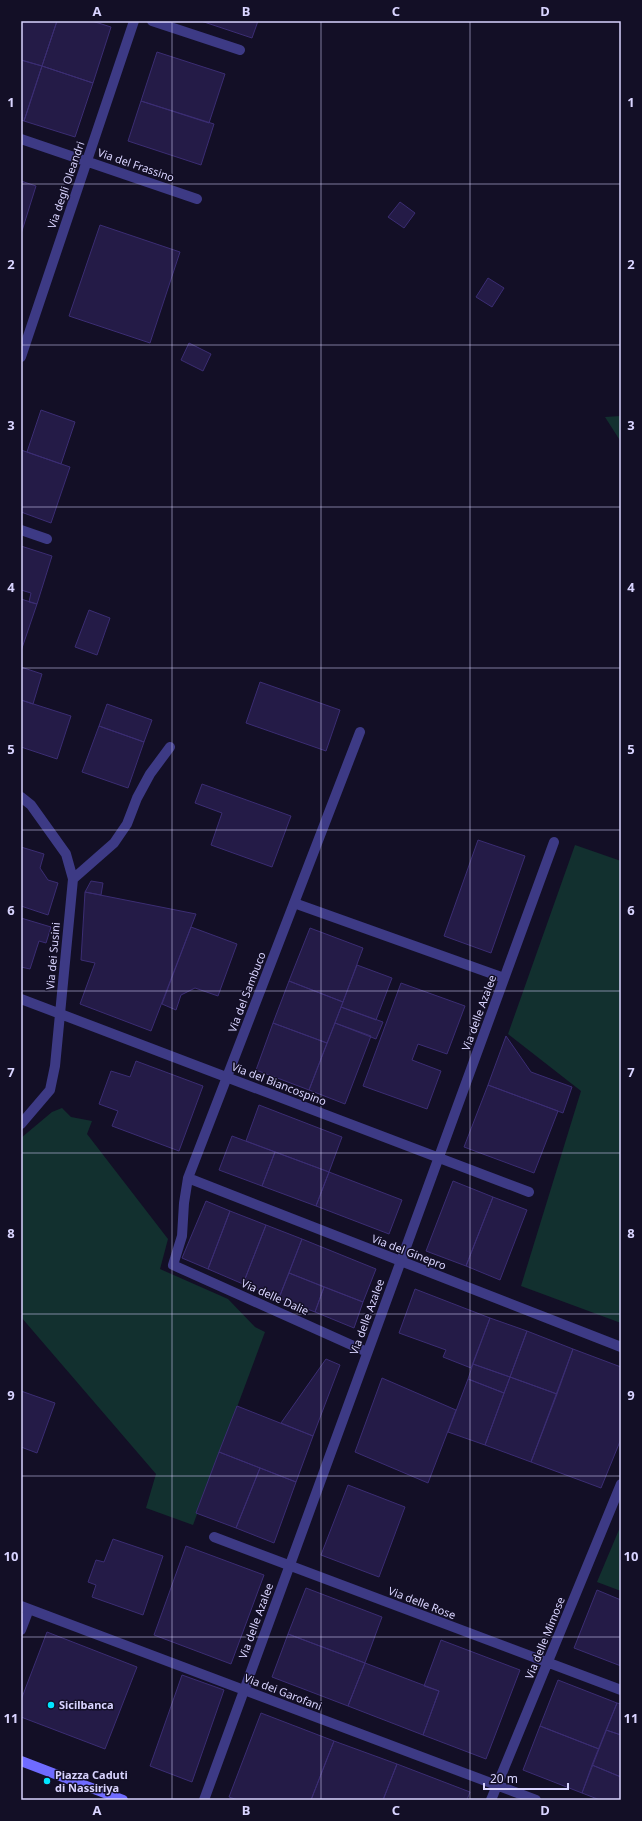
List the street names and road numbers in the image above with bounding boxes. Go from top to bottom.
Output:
street label: Via degli Oleandri [44,139,88,231]
street label: Via del Frassino [96,144,177,185]
street label: Via dei Susini [42,922,63,990]
street label: Via del Sambuco [224,949,269,1034]
street label: Via delle Azalee [458,973,499,1053]
street label: Via del Biancospino [230,1059,329,1109]
street label: Via del Ginepro [370,1230,449,1273]
street label: Via delle Dalie [239,1275,311,1318]
street label: Via delle Azalee [346,1277,387,1357]
street label: Via delle Azalee [235,1581,276,1661]
street label: Via delle Rose [386,1583,458,1622]
street label: Via delle Mimose [521,1594,568,1681]
street label: Via dei Garofani [242,1670,324,1713]

